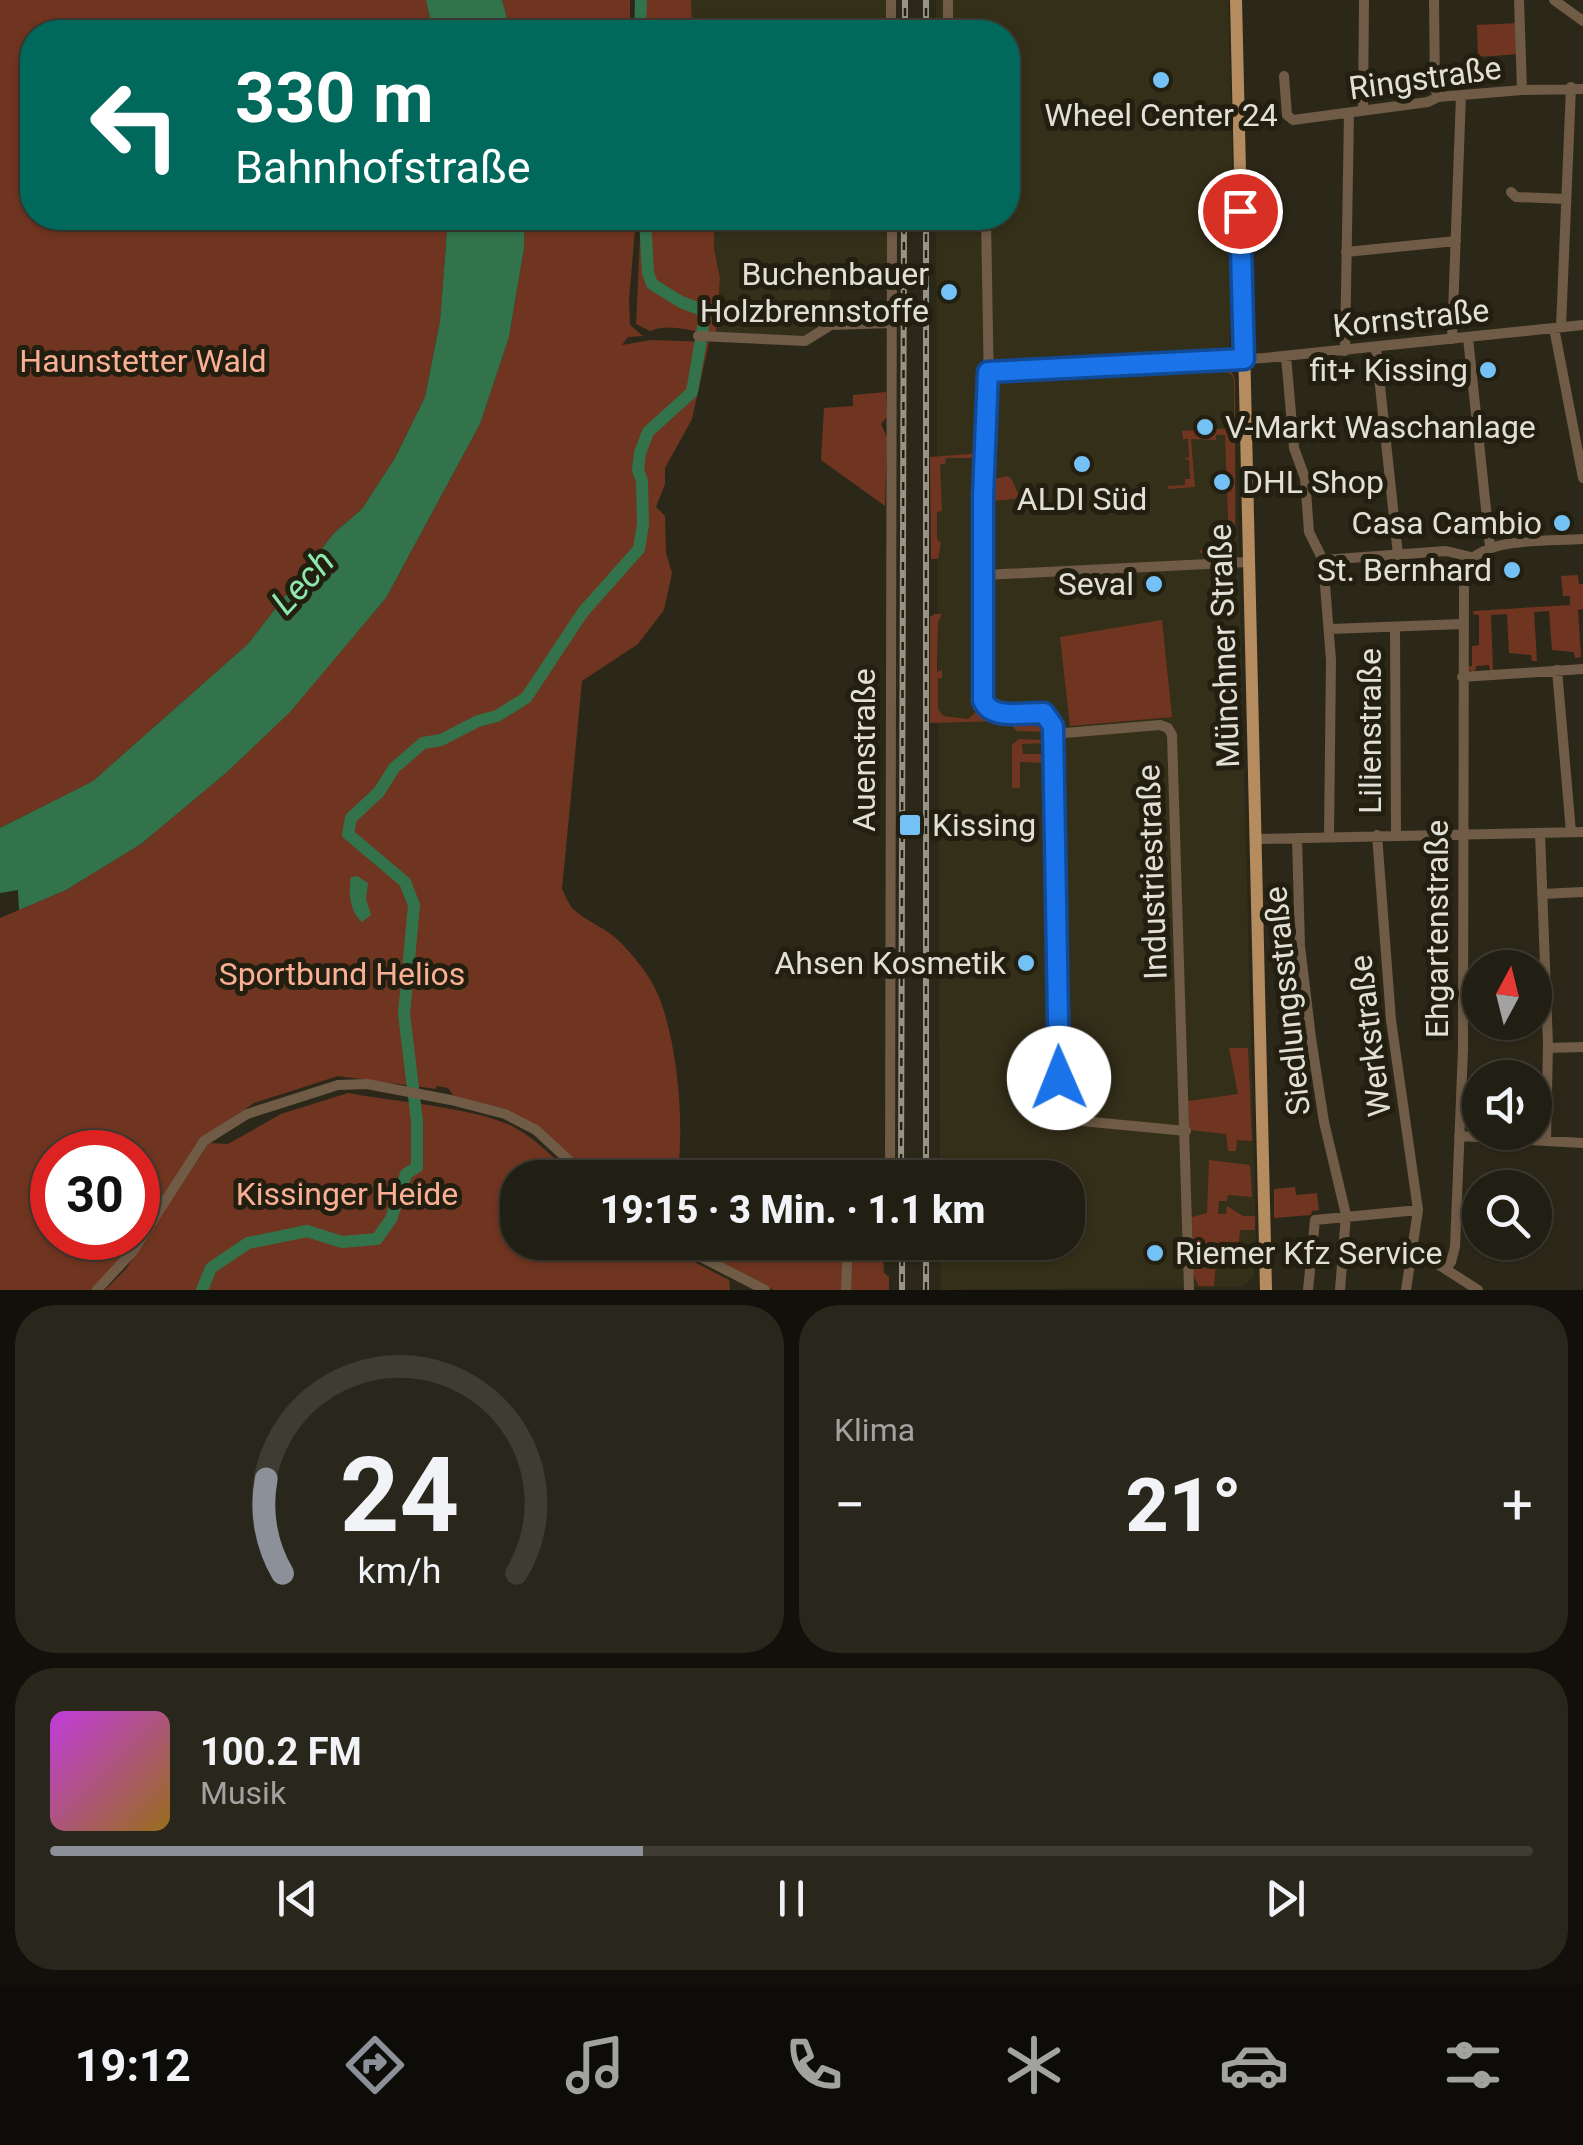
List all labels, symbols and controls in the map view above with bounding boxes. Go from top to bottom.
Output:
street label: Ringstraße [1346,48,1504,108]
text: 330 m [235,57,434,139]
icon: left [70,60,200,190]
marker: Wheel Center 24 [1150,69,1172,91]
place label: Wheel Center 24 [1044,96,1278,134]
text: Bahnhofstraße [235,141,531,194]
pin [1198,169,1283,254]
icon: arrive [1213,184,1268,239]
place label: Buchenbauer Holzbrennstoffe [700,255,929,330]
marker: Buchenbauer Holzbrennstoffe [938,281,960,303]
street label: Kornstraße [1331,291,1491,345]
park label: Haunstetter Wald [19,342,267,380]
place label: fit+ Kissing [1309,351,1468,389]
marker: fit+ Kissing [1477,359,1499,381]
place label: V-Markt Waschanlage [1225,408,1536,446]
marker: V-Markt Waschanlage [1194,416,1216,438]
marker: ALDI Süd [1071,453,1093,475]
place label: DHL Shop [1242,463,1384,501]
marker: DHL Shop [1211,471,1233,493]
place label: ALDI Süd [1017,480,1147,518]
place label: Casa Cambio [1352,504,1542,542]
marker: Casa Cambio [1551,512,1573,534]
street label: Münchner Straße [1201,523,1247,769]
water label: Lech [263,541,343,623]
place label: St. Bernhard [1317,551,1492,589]
marker: St. Bernhard [1501,559,1523,581]
place label: Seval [1058,565,1134,603]
marker: Seval [1143,573,1165,595]
street label: Lilienstraße [1351,648,1389,814]
street label: Auenstraße [845,668,883,832]
street label: Industriestraße [1129,764,1175,980]
place label: Kissing [932,806,1036,844]
marker: Kissing [897,812,923,838]
street label: Ehgartenstraße [1418,820,1456,1038]
street label: Siedlungsstraße [1256,885,1318,1117]
place label: Ahsen Kosmetik [774,944,1007,982]
north arrow [1462,950,1552,1040]
map controls [1462,950,1552,1260]
marker: Ahsen Kosmetik [1015,952,1037,974]
street label: Werkstraße [1341,953,1399,1119]
park label: Sportbund Helios [219,955,465,993]
position arrow [1007,1026,1111,1130]
button: sound [1462,1060,1552,1150]
speed limit sign: 30 [30,1130,160,1260]
button: search [1462,1170,1552,1260]
park label: Kissinger Heide [236,1175,458,1213]
text: 19:15 · 3 Min. · 1.1 km [600,1188,985,1232]
place label: Riemer Kfz Service [1175,1234,1442,1272]
marker: Riemer Kfz Service [1144,1242,1166,1264]
text: Klima [834,1411,915,1449]
text: 24 [340,1435,459,1556]
text: 21° [1126,1461,1242,1549]
text: − [834,1473,865,1537]
text: + [1502,1473,1533,1537]
text: km/h [358,1550,441,1592]
text: 100.2 FM [200,1730,362,1774]
text: Musik [200,1774,286,1812]
icon: previous [270,1871,325,1926]
icon: pause [764,1871,819,1926]
icon: next [1258,1871,1313,1926]
icon: directions [340,2030,410,2100]
icon: music [560,2030,630,2100]
icon: phone [779,2030,849,2100]
icon: climate [999,2030,1069,2100]
icon: car [1219,2030,1289,2100]
icon: filters [1438,2030,1508,2100]
text: 19:12 [75,2039,191,2092]

